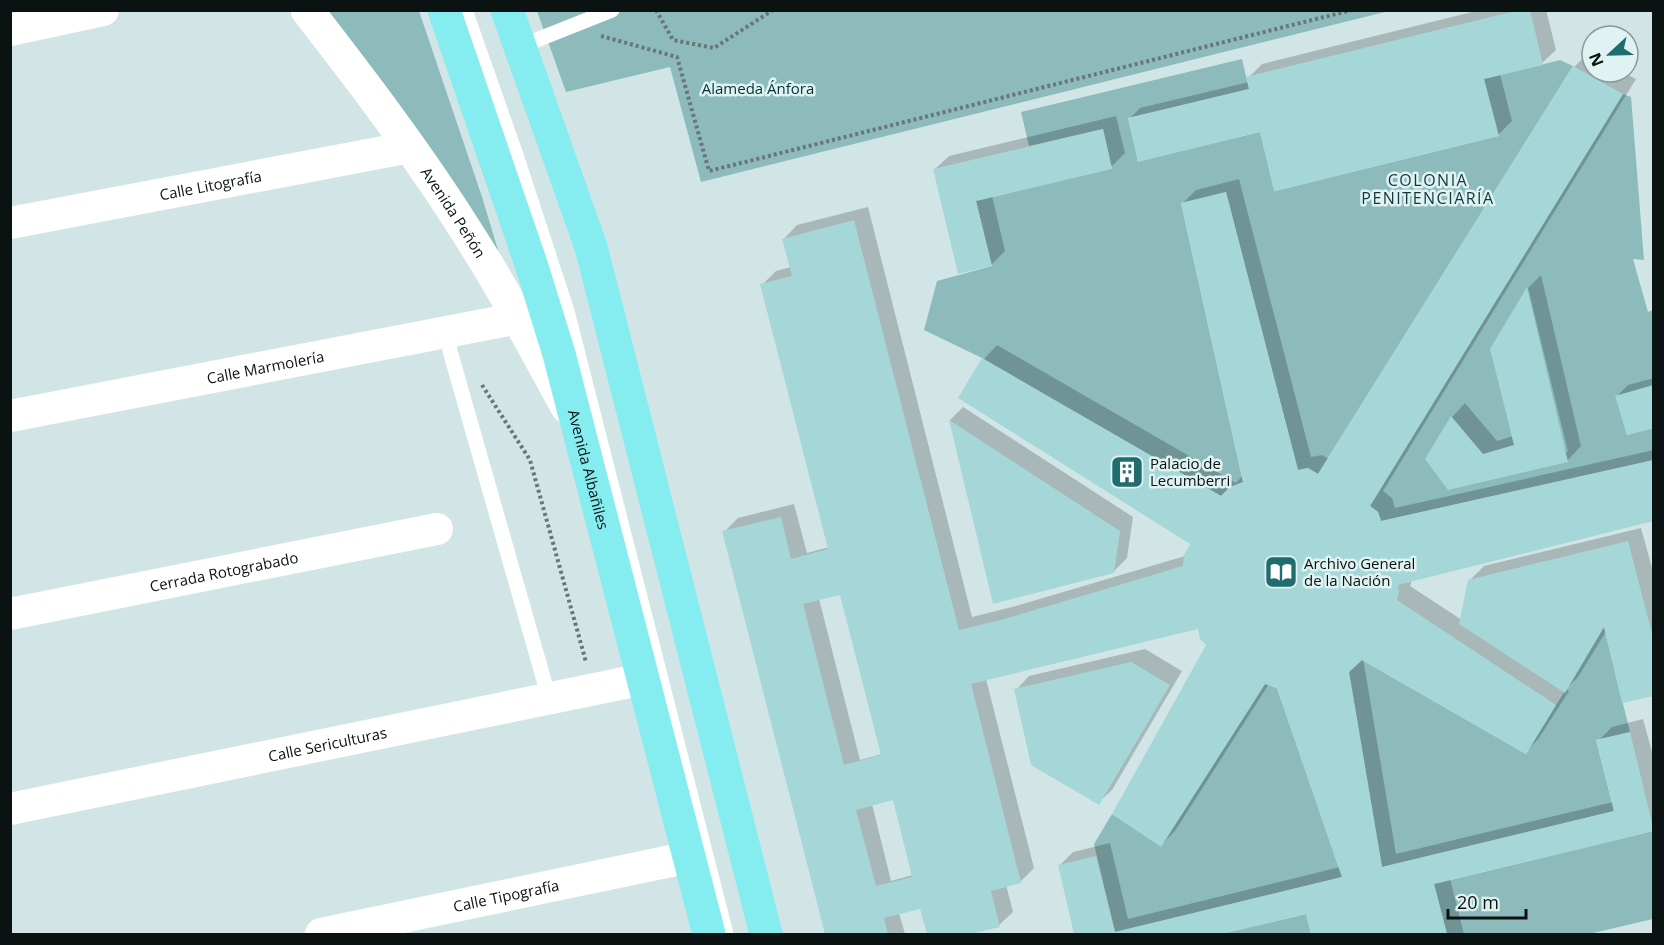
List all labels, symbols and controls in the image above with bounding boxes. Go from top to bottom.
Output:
north arrow [1580,24,1640,84]
text: N [1583,49,1609,70]
park label: Alameda Ánfora [702,78,814,98]
street label: Avenida Peñón [417,163,491,262]
street label: Calle Litografía [158,165,263,204]
district label: COLONIA PENITENCIARÍA [1361,169,1495,209]
street label: Calle Marmolería [205,346,326,388]
street label: Avenida Albañiles [564,407,614,532]
place label: Palacio de Lecumberri [1150,453,1230,490]
building icon: Palacio de Lecumberri [1109,454,1145,490]
street label: Cerrada Rotograbado [148,547,300,596]
place label: Archivo General de la Nación [1304,553,1415,590]
library icon: Archivo General de la Nación [1263,554,1299,590]
street label: Calle Sericulturas [266,722,389,766]
street label: Calle Tipografía [451,875,561,916]
scale bar [1448,882,1526,920]
text: 20 m [1457,890,1499,914]

